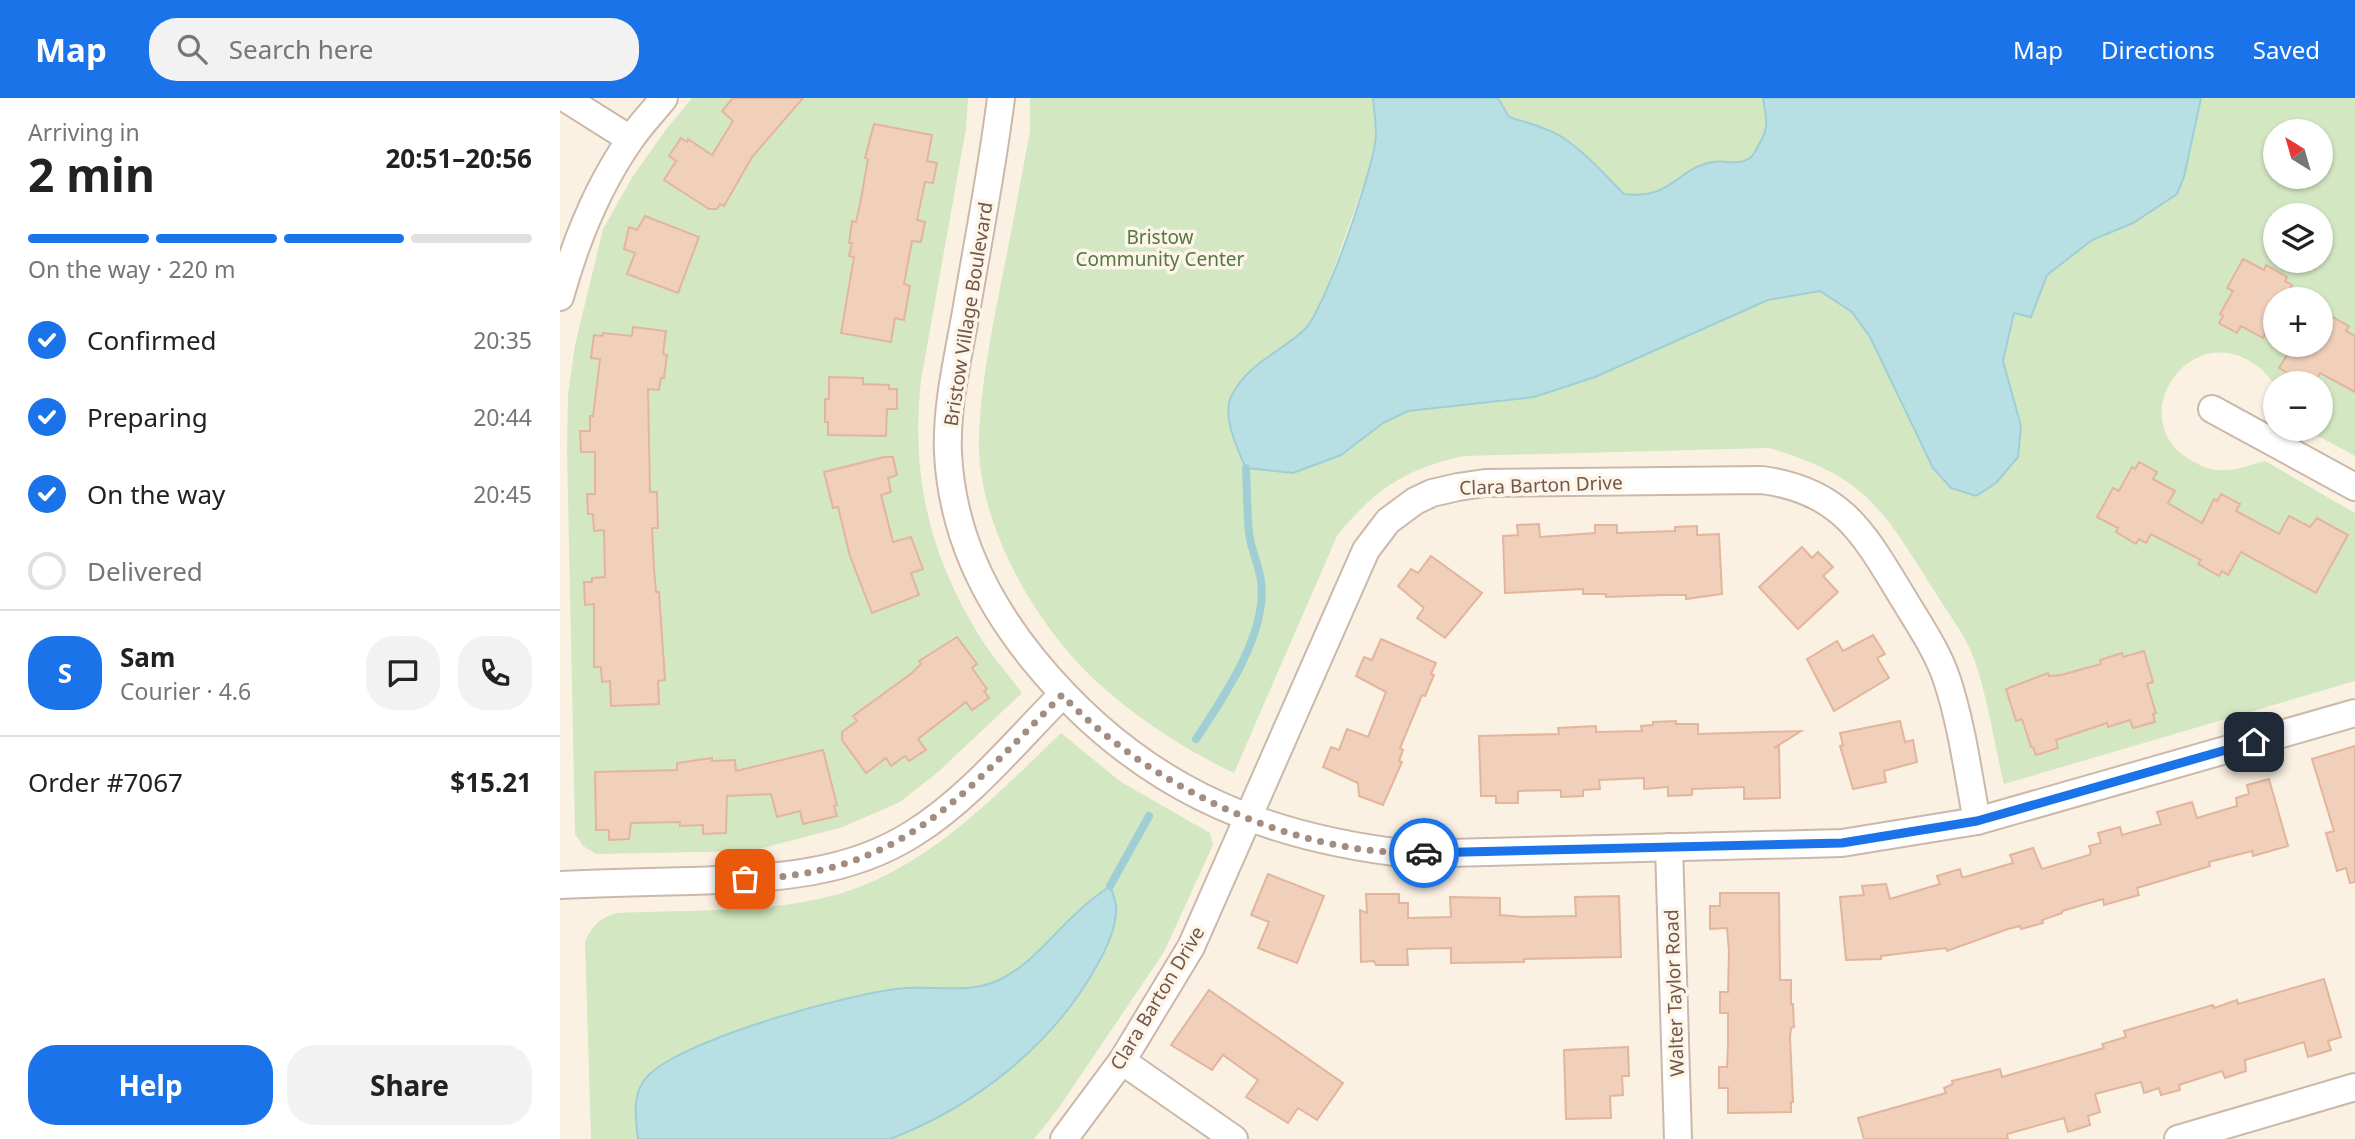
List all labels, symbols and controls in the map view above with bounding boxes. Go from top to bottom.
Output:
search box [149,18,639,81]
text: Map [35,27,107,72]
icon: search [173,30,211,68]
text: Search here [229,31,373,67]
text: Map [2013,33,2063,66]
text: Directions [2101,33,2215,66]
text: Saved [2253,33,2320,66]
text: Arriving in [28,116,140,148]
north arrow [2263,119,2333,189]
map controls [2263,119,2333,441]
text: 20:51–20:56 [385,140,532,176]
text: 2 min [28,143,155,205]
street label: Bristow Village Boulevard [937,200,999,428]
button: layers [2263,203,2333,273]
park label: Bristow Community Center [1076,224,1245,272]
text: On the way · 220 m [28,253,235,285]
button: + [2263,287,2333,357]
icon: check [28,321,66,359]
text: Confirmed [87,322,217,358]
text: 20:35 [473,324,532,356]
button: − [2263,371,2333,441]
icon: check [28,398,66,436]
text: Preparing [87,399,208,435]
text: 20:44 [473,401,532,433]
street label: Clara Barton Drive [1459,469,1623,501]
icon: check [28,475,66,513]
text: On the way [87,476,225,512]
text: 20:45 [473,478,532,510]
text: Delivered [87,553,203,589]
button: chat [366,636,440,710]
button: phone [458,636,532,710]
text: Sam [120,639,175,675]
text: S [58,655,72,691]
text: Courier · 4.6 [120,675,251,707]
pin [2224,712,2284,772]
icon: home [2235,723,2273,761]
text: Order #7067 [28,764,183,800]
text: $15.21 [450,764,532,800]
courier [1389,818,1459,888]
icon: car [1405,834,1443,872]
pin [715,849,775,909]
icon: bag [726,860,764,898]
street label: Walter Taylor Road [1658,909,1690,1077]
street label: Clara Barton Drive [1104,921,1210,1075]
button: Help [28,1045,273,1125]
button: Share [287,1045,532,1125]

